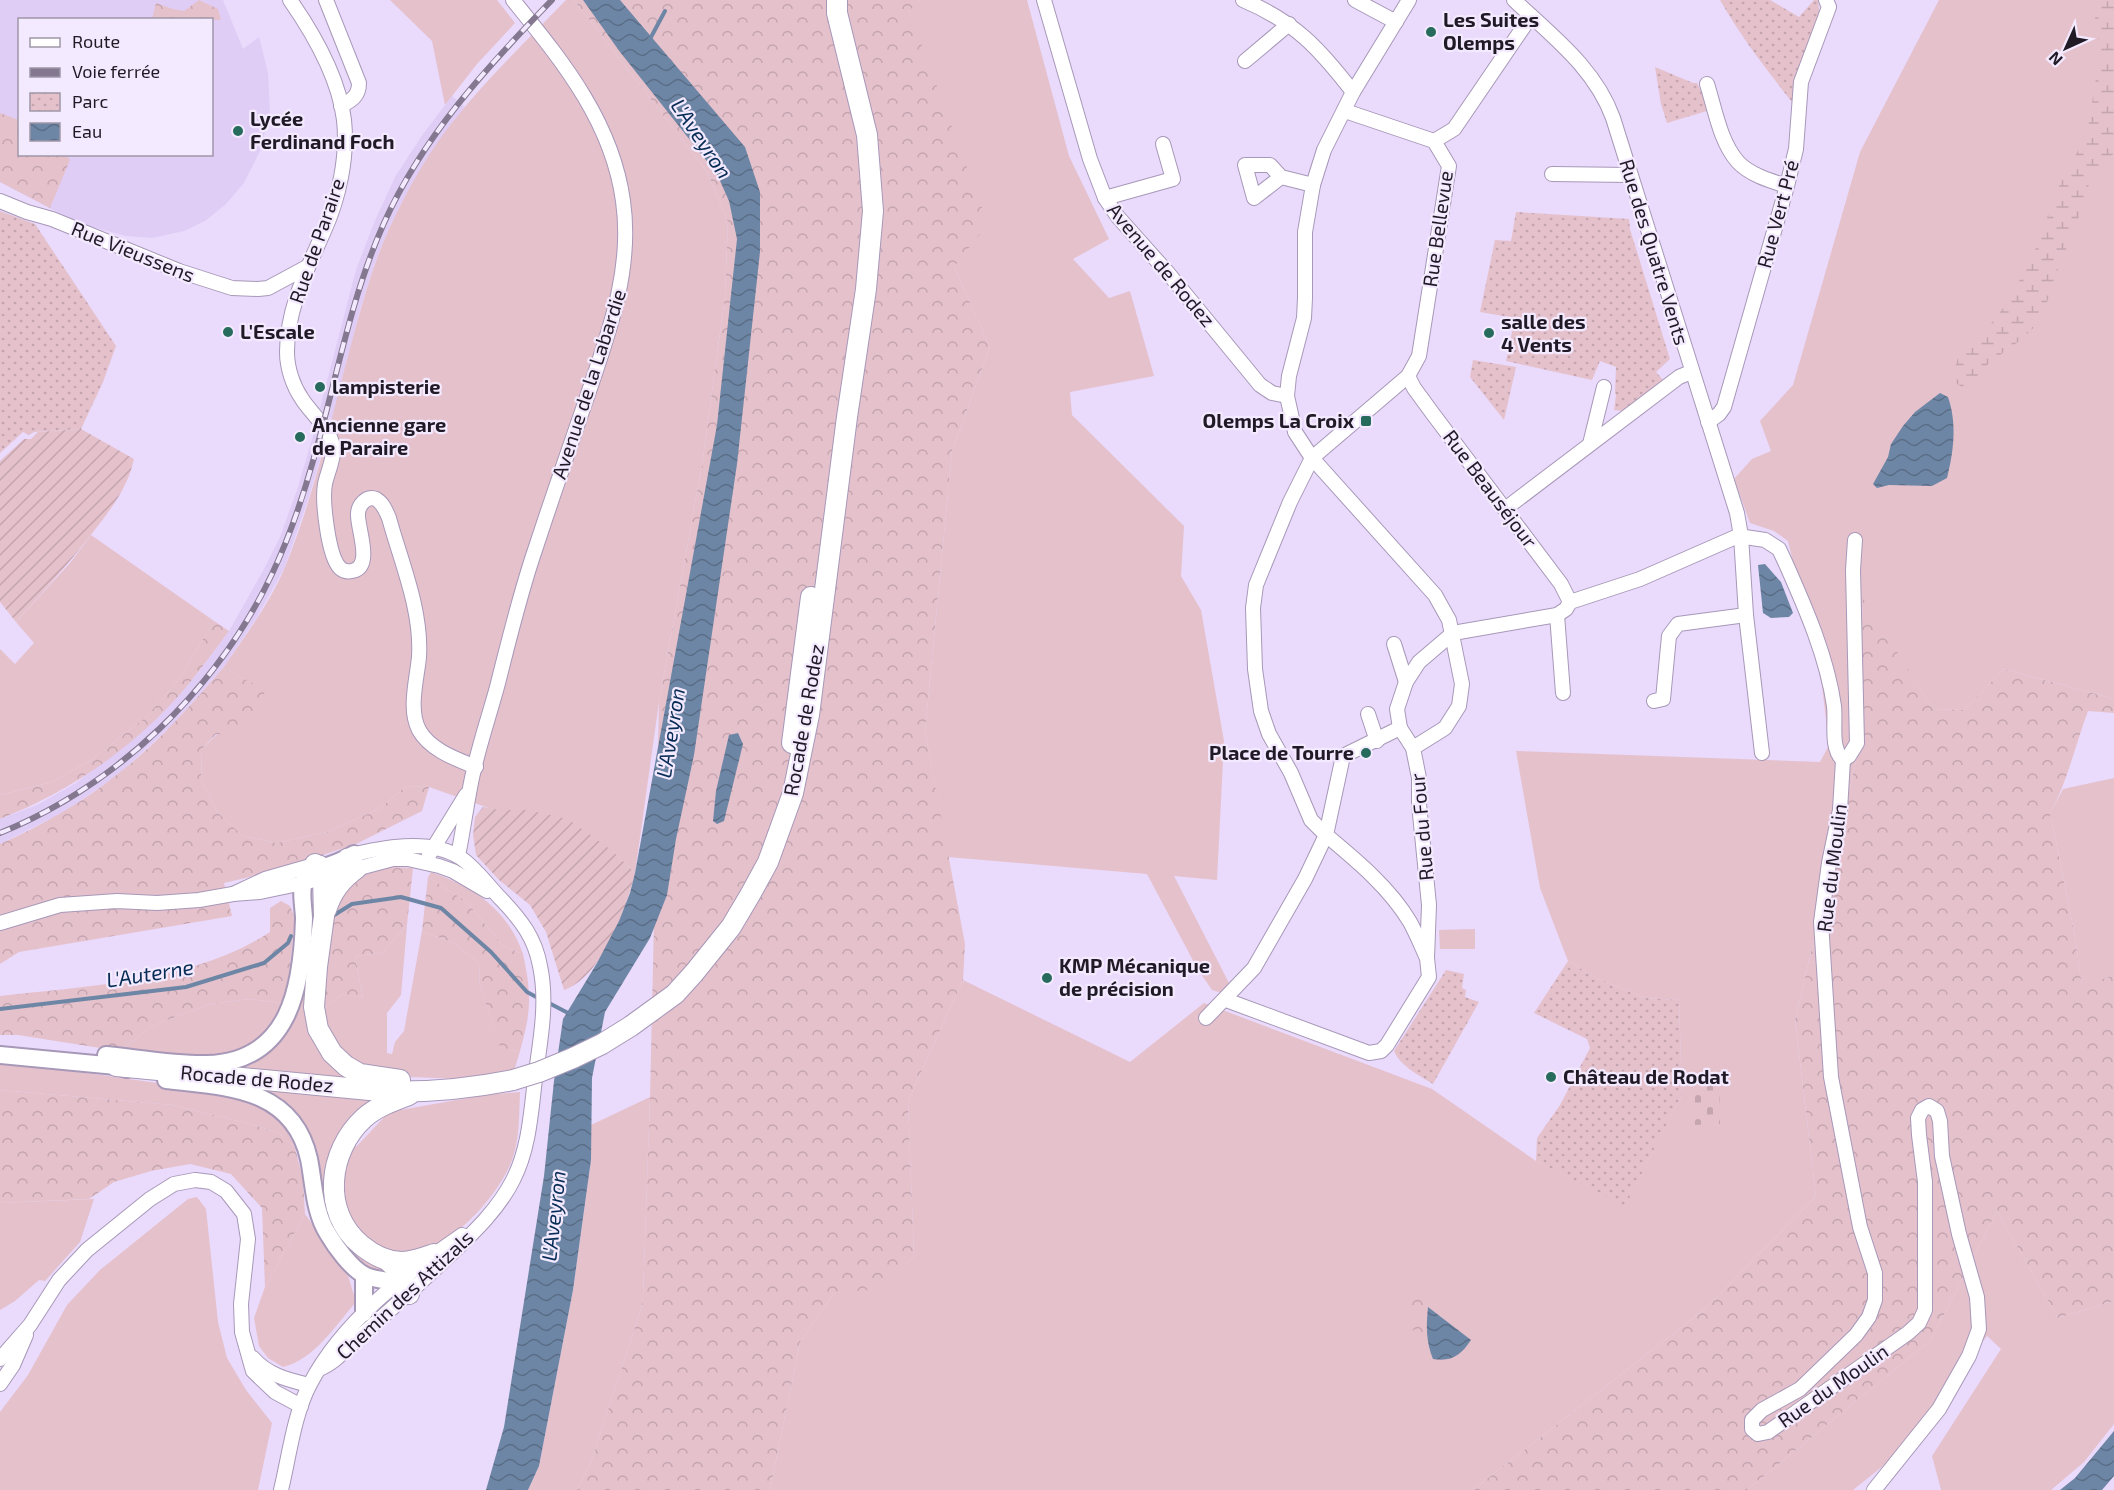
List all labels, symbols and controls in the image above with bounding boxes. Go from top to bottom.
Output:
place label: Les Suites Olemps [1443,7,1539,54]
legend [18,18,213,156]
north arrow [2036,18,2096,78]
marker: Les Suites Olemps [1424,25,1438,39]
text: Route [72,30,120,52]
text: N [2044,48,2066,70]
text: Voie ferrée [72,60,160,82]
text: Parc [72,90,108,112]
water label: L'Aveyron [666,93,738,183]
place label: Lycée Ferdinand Foch [250,106,395,153]
text: Eau [72,120,102,142]
marker: Lycée Ferdinand Foch [231,124,245,138]
street label: Rue des Quatre Vents [1615,156,1695,348]
street label: Rue Vert Pré [1751,157,1803,270]
street label: Rue Bellevue [1417,169,1457,289]
street label: Rue de Paraire [283,175,349,306]
street label: Avenue de Rodez [1103,198,1221,331]
street label: Rue Vieussens [68,215,198,287]
street label: Avenue de la Labardie [546,286,630,482]
place label: salle des 4 Vents [1501,309,1586,356]
place label: L'Escale [240,319,315,343]
marker: L'Escale [221,325,235,339]
marker: salle des 4 Vents [1482,326,1496,340]
place label: lampisterie [332,374,441,398]
marker: lampisterie [313,380,327,394]
place label: Olemps La Croix [1203,408,1355,432]
place label: Ancienne gare de Paraire [312,412,446,459]
marker: Olemps La Croix [1359,414,1373,428]
street label: Rue Beauséjour [1439,425,1543,552]
marker: Ancienne gare de Paraire [293,430,307,444]
street label: Rocade de Rodez [778,642,828,798]
water label: L'Aveyron [650,686,690,780]
place label: Place de Tourre [1209,740,1354,764]
marker: Place de Tourre [1359,746,1373,760]
street label: Rue du Four [1404,772,1438,882]
street label: Rue du Moulin [1811,802,1851,933]
water label: L'Auterne [104,953,195,992]
place label: KMP Mécanique de précision [1059,953,1210,1000]
marker: KMP Mécanique de précision [1040,971,1054,985]
street label: Rocade de Rodez [179,1059,335,1097]
place label: Château de Rodat [1563,1064,1729,1088]
marker: Château de Rodat [1544,1070,1558,1084]
water label: L'Aveyron [535,1169,571,1262]
street label: Chemin des Attizals [331,1225,478,1364]
street label: Rue du Moulin [1773,1338,1892,1432]

